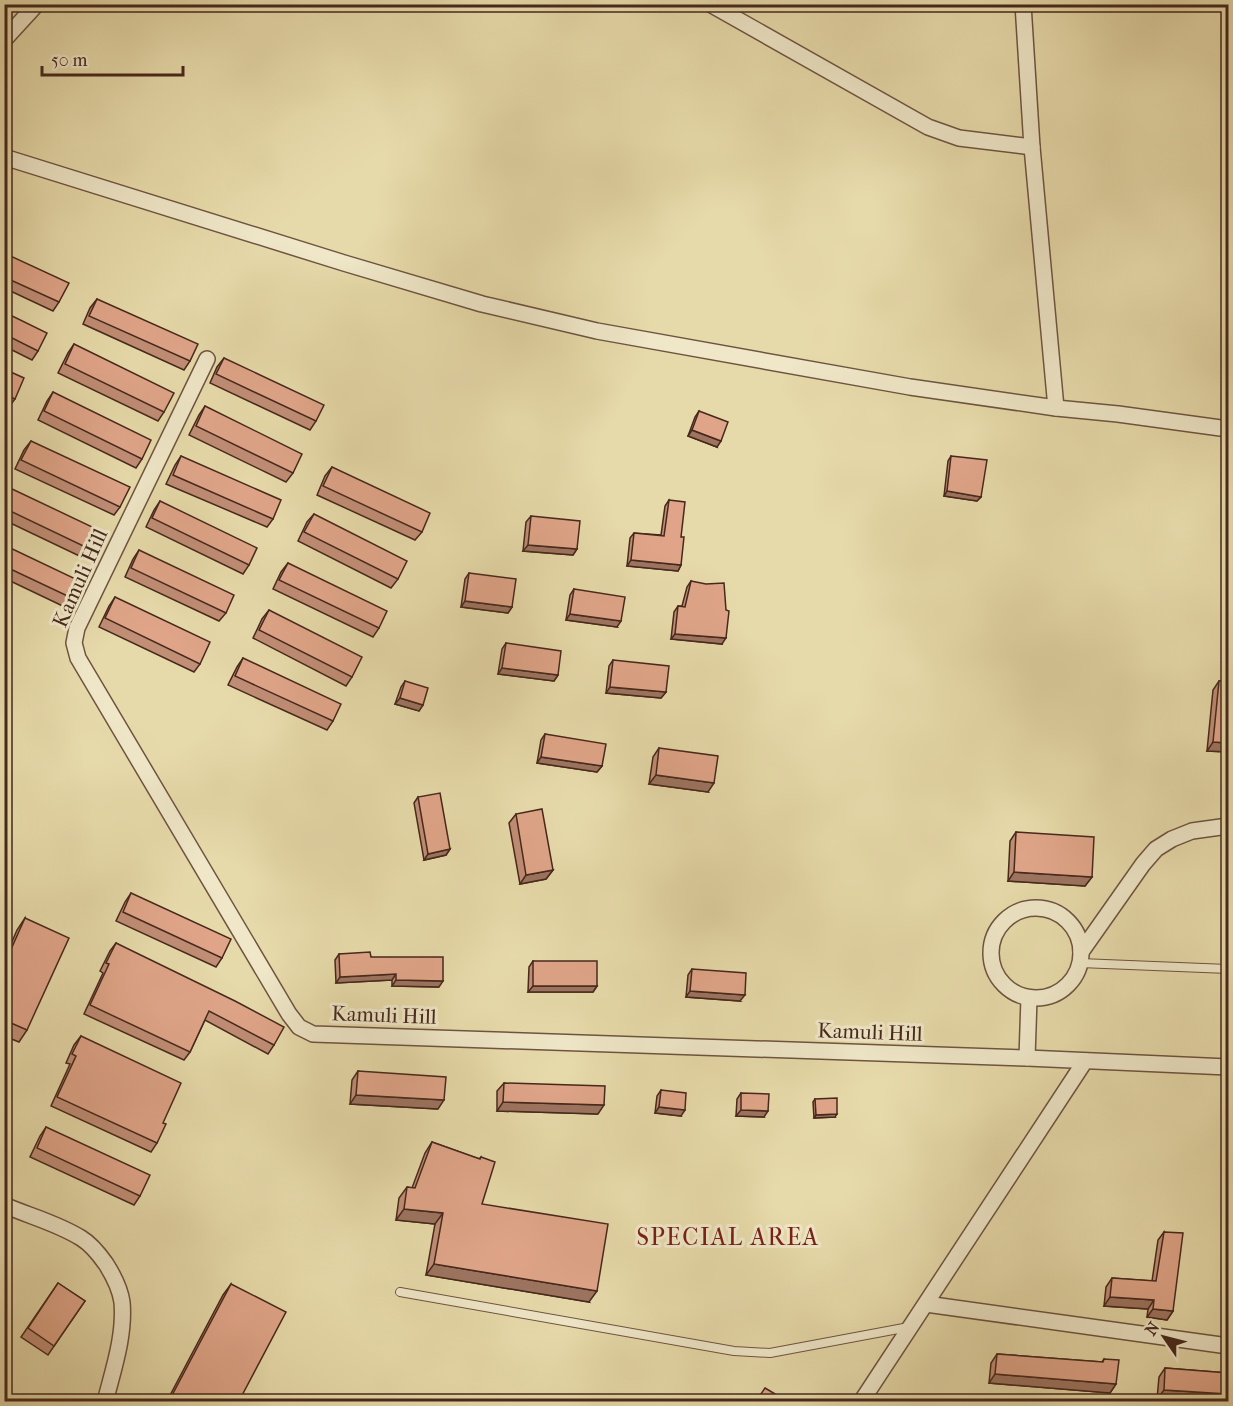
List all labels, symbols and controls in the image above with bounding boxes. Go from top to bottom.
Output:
scale bar [42,39,183,77]
text: 50 m [51,50,88,71]
street label: Kamuli Hill [48,525,112,631]
street label: Kamuli Hill [331,1001,437,1029]
street label: Kamuli Hill [817,1018,923,1046]
district label: SPECIAL AREA [636,1223,820,1251]
north arrow [1134,1307,1194,1367]
text: N [1141,1318,1164,1339]

